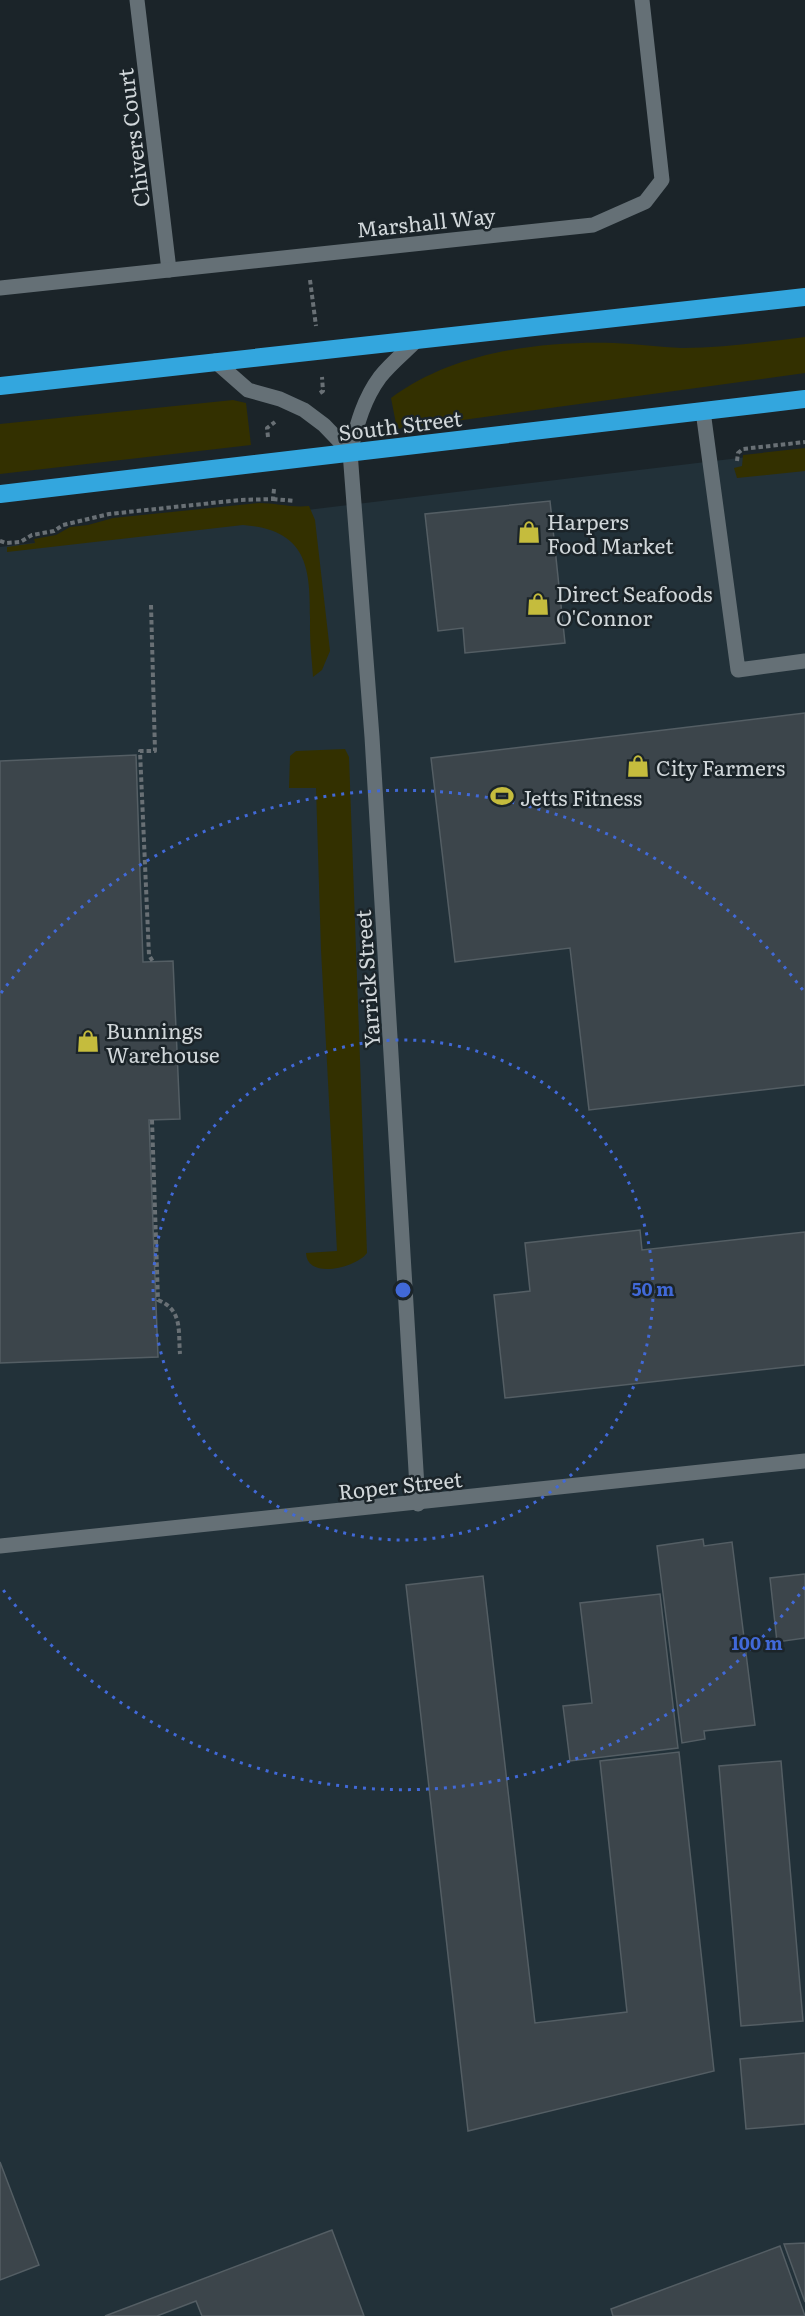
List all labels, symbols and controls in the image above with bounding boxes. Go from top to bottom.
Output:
street label: Chivers Court [108,66,156,209]
street label: Marshall Way [355,198,498,244]
street label: South Street [337,401,464,447]
place label: Harpers Food Market [547,505,674,560]
shop icon: Harpers Food Market [516,519,542,545]
place label: Direct Seafoods O'Connor [556,577,713,632]
shop icon: Direct Seafoods O'Connor [525,591,551,617]
place label: City Farmers [656,751,785,782]
shop icon: City Farmers [625,753,651,779]
place label: Jetts Fitness [520,781,642,812]
sports icon: Jetts Fitness [489,783,515,809]
street label: Yarrick Street [346,908,386,1049]
place label: Bunnings Warehouse [106,1014,220,1069]
shop icon: Bunnings Warehouse [75,1028,101,1054]
text: 50 m [632,1275,674,1302]
centre of rings [393,1280,413,1300]
street label: Roper Street [336,1462,464,1506]
text: 100 m [731,1629,783,1656]

